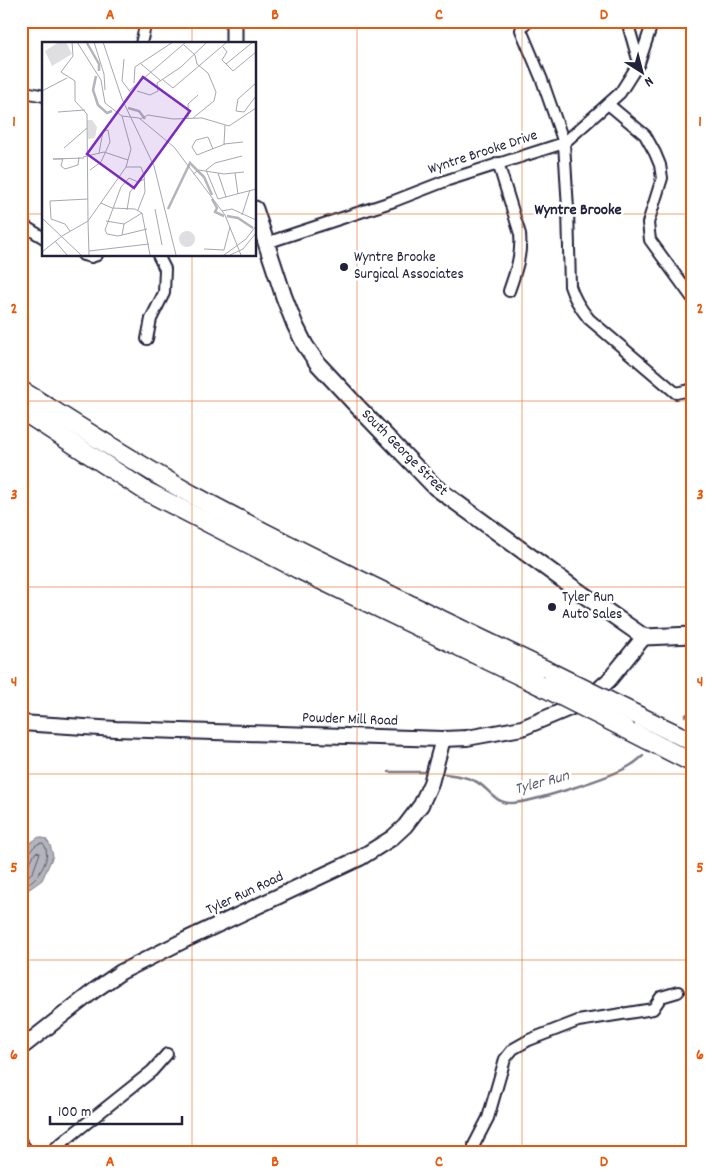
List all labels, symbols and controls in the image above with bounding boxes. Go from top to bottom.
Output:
text: A [106,4,115,27]
text: B [271,4,279,27]
text: C [435,4,443,27]
text: D [600,4,609,27]
inset map [42,42,256,256]
north arrow [616,48,666,98]
text: N [640,71,657,91]
text: 1 [12,111,16,134]
text: 1 [698,111,702,134]
street label: Wyntre Brooke Drive [425,125,541,181]
district label: Wyntre Brooke [535,199,621,222]
place label: Wyntre Brooke Surgical Associates [354,247,464,286]
marker: Wyntre Brooke Surgical Associates [338,261,350,273]
text: 2 [11,298,18,321]
text: 2 [697,298,704,321]
street label: South George Street [356,405,453,502]
text: 3 [10,484,18,507]
text: 3 [696,484,704,507]
place label: Tyler Run Auto Sales [562,587,622,626]
marker: Tyler Run Auto Sales [546,601,558,613]
text: 4 [11,671,17,694]
text: 4 [697,671,703,694]
street label: Powder Mill Road [302,707,398,733]
water label: Tyler Run [512,765,572,801]
text: 5 [10,857,18,880]
text: 5 [696,857,704,880]
street label: Tyler Run Road [203,866,287,922]
text: 6 [10,1044,18,1067]
text: 6 [696,1044,704,1067]
scale bar [50,1094,182,1126]
text: 100 m [58,1102,91,1124]
text: A [106,1151,115,1174]
text: B [271,1151,279,1174]
text: C [435,1151,443,1174]
text: D [600,1151,609,1174]

